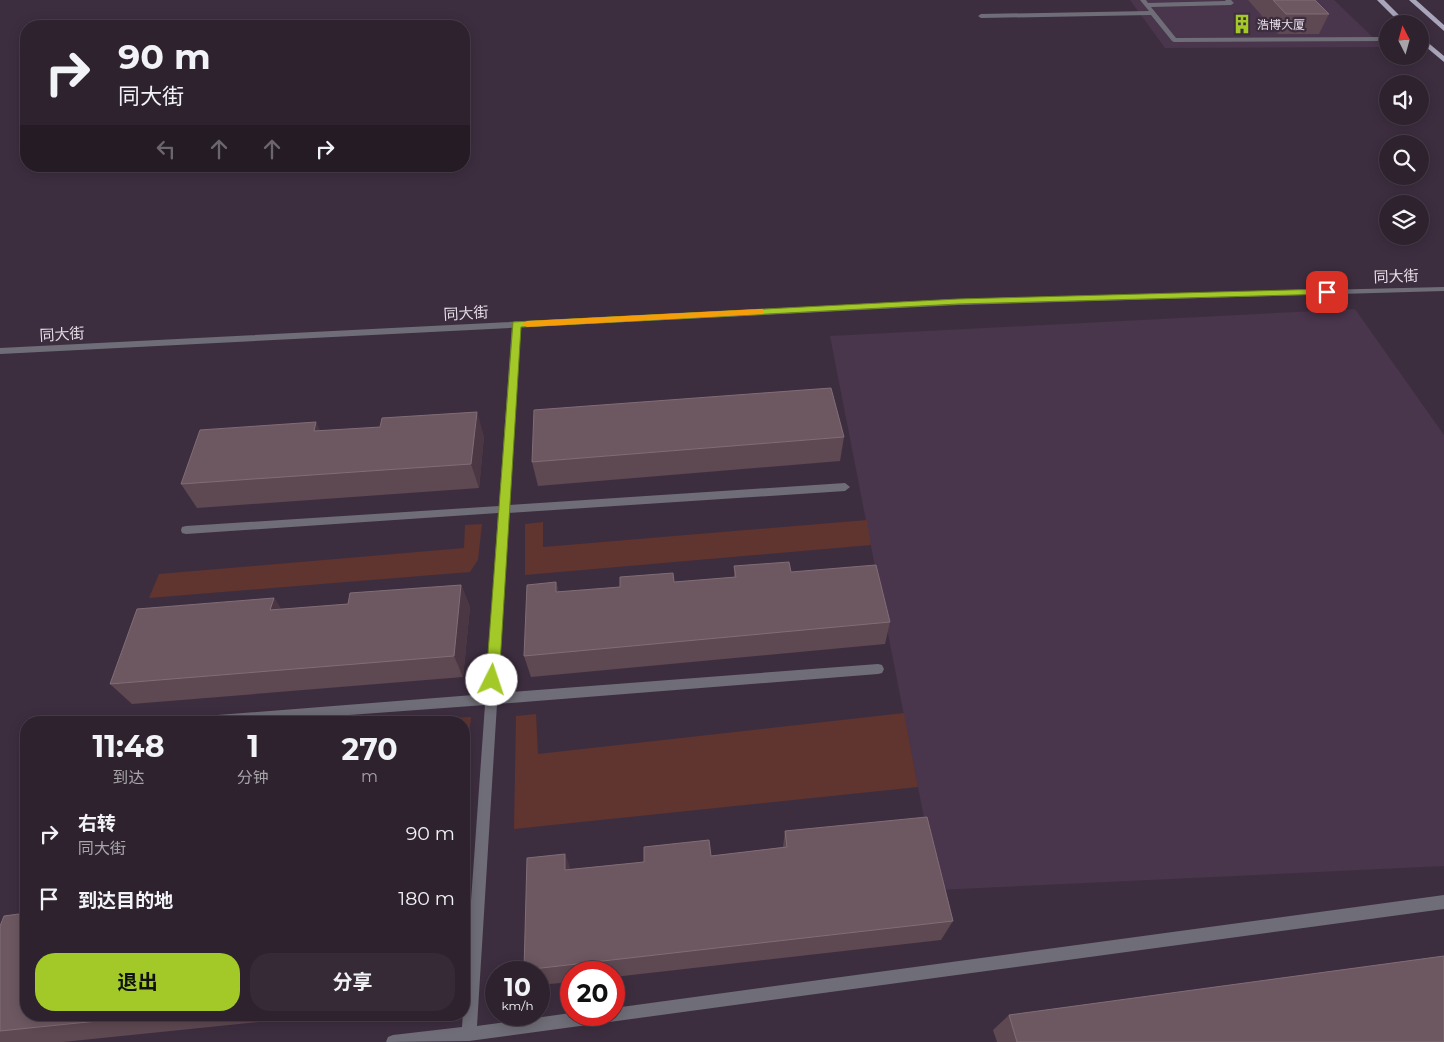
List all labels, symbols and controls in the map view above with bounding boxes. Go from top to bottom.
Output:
building icon: 浩博大厦 [1231,13,1253,35]
north arrow [1379,15,1429,65]
map controls [1379,15,1429,245]
place label: 浩博大厦 [1257,17,1305,32]
text: 90 m [118,35,211,78]
icon: right [35,40,100,105]
button: sound [1379,75,1429,125]
text: 同大街 [118,83,184,110]
icon: left [152,135,180,163]
icon: ahead [205,135,233,163]
icon: ahead [258,135,286,163]
icon: right [311,135,339,163]
button: search [1379,135,1429,185]
button: layers [1379,195,1429,245]
street label: 同大街 [1373,266,1419,286]
pin [1306,271,1348,313]
icon: arrive [1313,278,1341,306]
street label: 同大街 [443,302,489,324]
street label: 同大街 [39,323,85,345]
position arrow [465,653,517,705]
text: 11:48 [92,728,165,765]
text: 1 [247,728,259,765]
text: 270 [341,731,398,768]
text: m [361,767,378,786]
text: 到达 [113,768,145,787]
text: 分钟 [237,768,269,787]
text: 右转 [78,812,116,835]
icon: right [35,820,63,848]
text: 90 m [406,822,455,845]
text: 同大街 [78,839,126,858]
icon: arrive [35,885,63,913]
text: 180 m [398,887,455,910]
text: 到达目的地 [78,889,173,912]
button: 退出 [35,953,240,1011]
button: 分享 [250,953,455,1011]
speed limit sign: 20 [560,961,625,1026]
text: 10 [504,972,531,1002]
text: km/h [501,998,534,1013]

